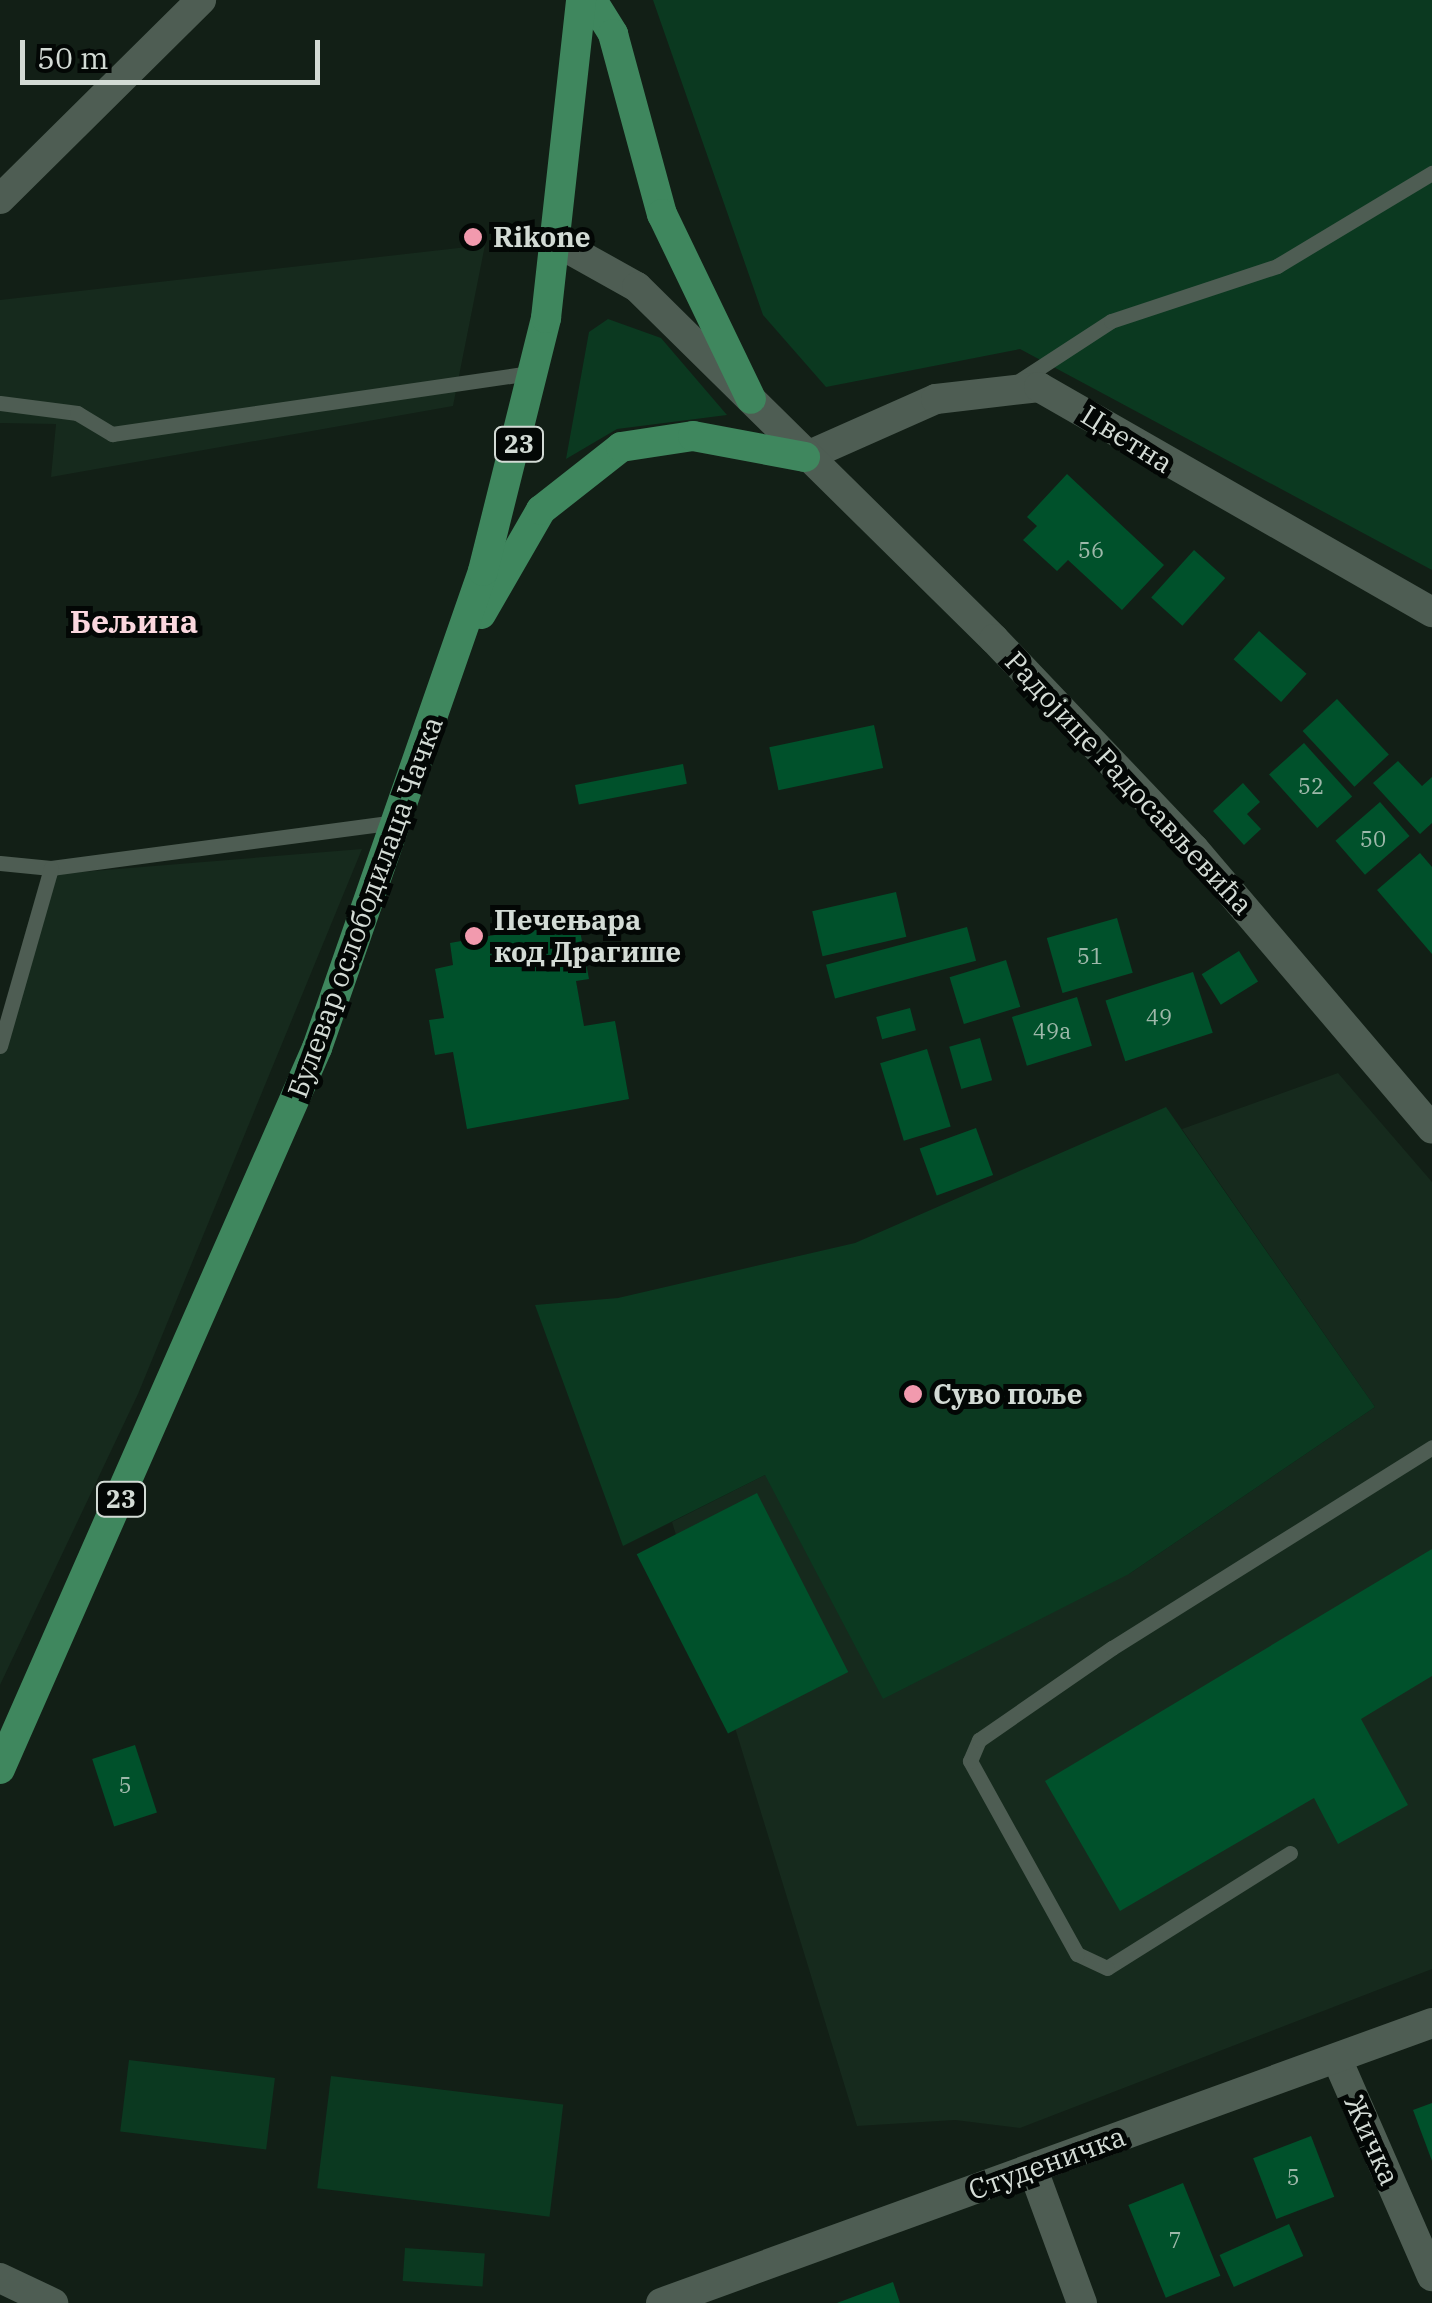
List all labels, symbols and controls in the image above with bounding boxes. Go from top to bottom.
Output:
scale bar [25,20,325,82]
text: 50 m [37,38,109,77]
place label: Rikone [493,220,591,254]
marker: Rikone [462,226,484,248]
street label: Цветна [1075,398,1179,480]
road number: 23 [494,424,544,464]
house number: 56 [1078,537,1104,563]
district label: Бељина [70,602,198,640]
street label: Радојице Радосављевића [998,645,1260,921]
street label: Булевар ослободилаца Чачка [280,712,450,1102]
house number: 52 [1298,773,1324,799]
house number: 50 [1360,826,1386,852]
place label: Печењара код Драгише [494,903,681,969]
marker: Печењара код Драгише [463,925,485,947]
house number: 51 [1077,943,1103,969]
house number: 49 [1146,1004,1172,1030]
house number: 49a [1033,1018,1071,1044]
place label: Суво поље [933,1377,1083,1411]
marker: Суво поље [902,1383,924,1405]
road number: 23 [96,1479,146,1519]
house number: 5 [118,1772,132,1798]
street label: Жичка [1337,2090,1407,2190]
street label: Студеничка [964,2119,1130,2207]
house number: 5 [1286,2164,1300,2190]
house number: 7 [1168,2227,1182,2253]

